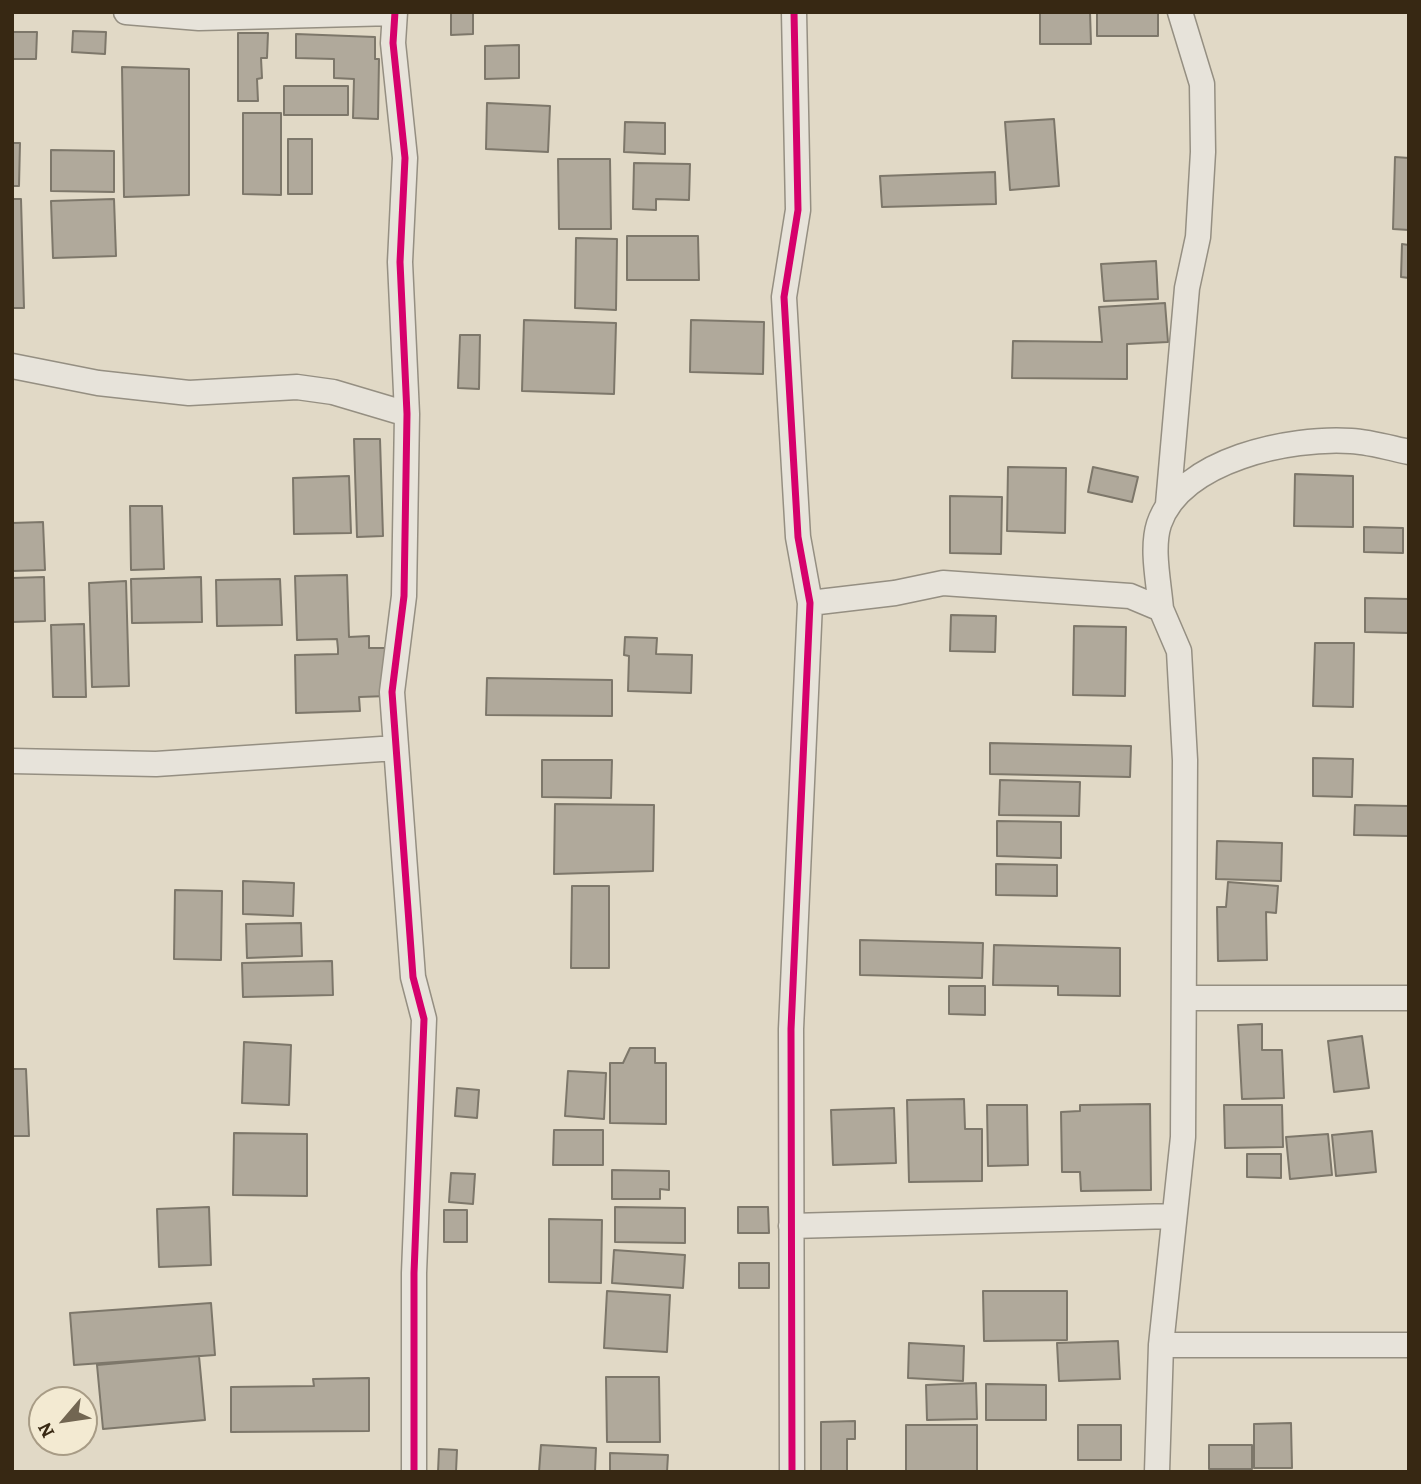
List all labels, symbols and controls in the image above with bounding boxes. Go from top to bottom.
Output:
north arrow [28,1386,98,1456]
text: N [32,1418,61,1443]

